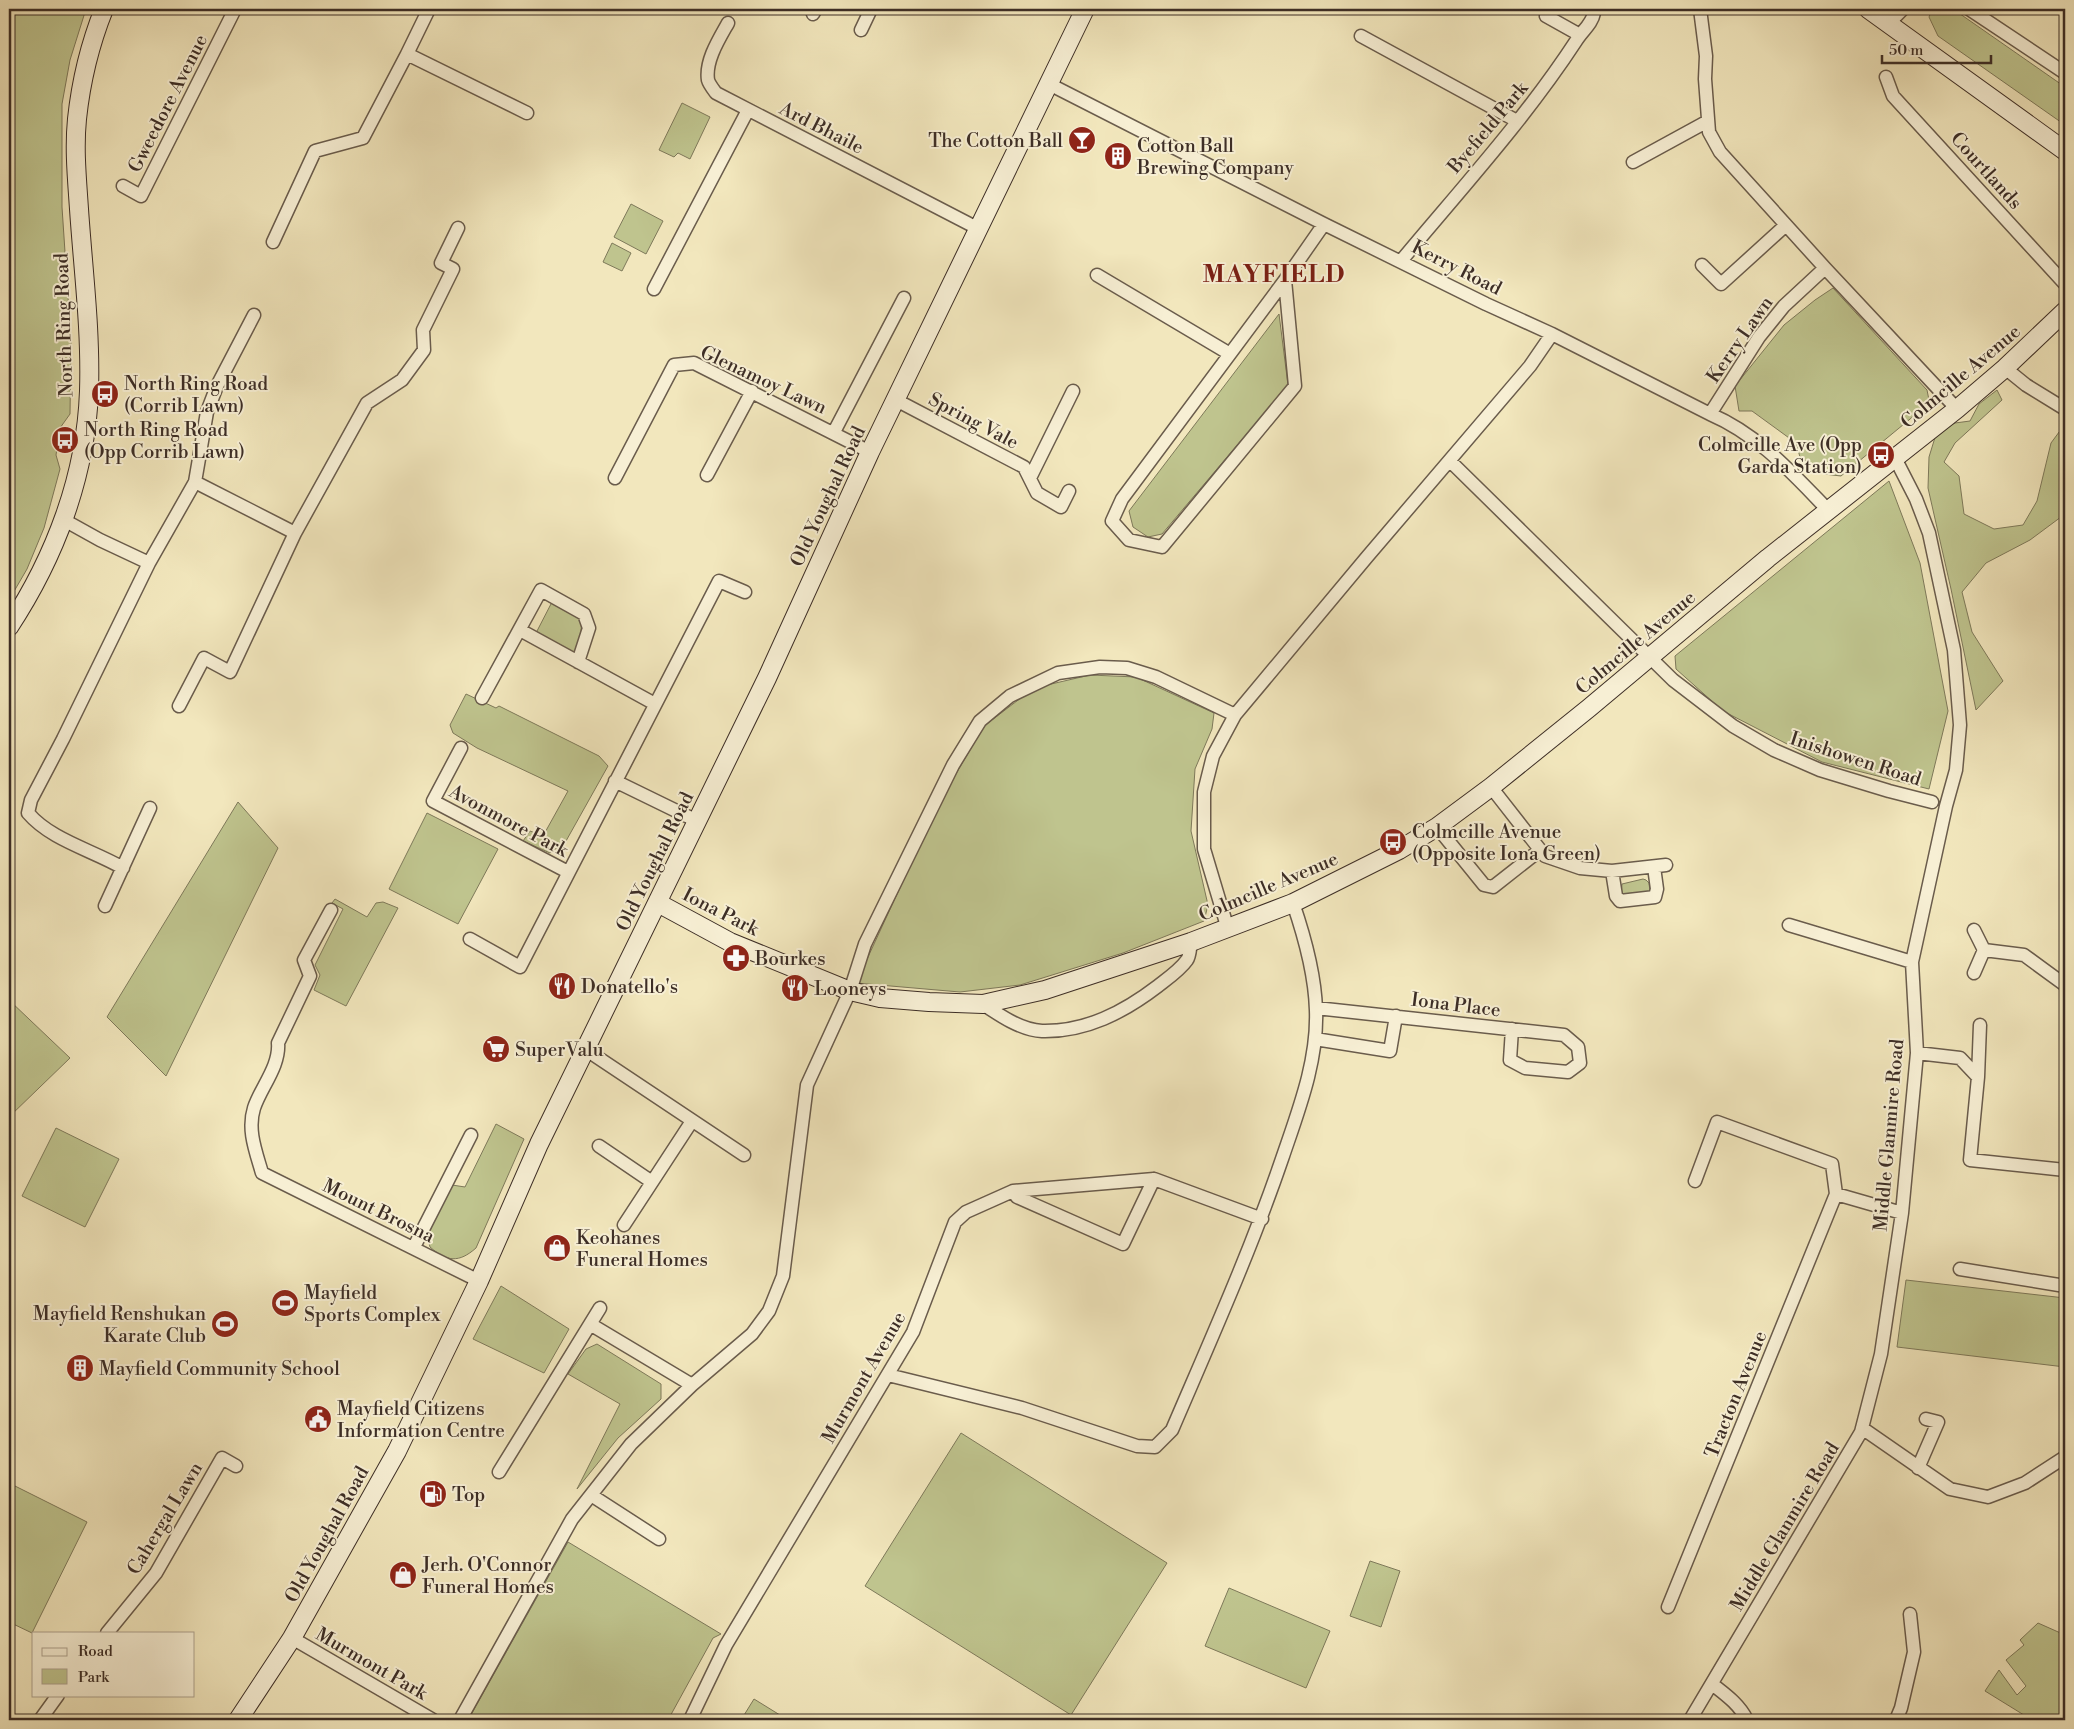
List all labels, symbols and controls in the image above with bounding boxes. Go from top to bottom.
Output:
street label: Gweedore Avenue [123,30,213,177]
scale bar [1882,32,1990,64]
text: 50 m [1889,41,1923,60]
street label: Byefield Park [1442,76,1534,179]
street label: Ard Bhaile [774,96,868,159]
bar icon: The Cotton Ball [1067,125,1097,155]
street label: Courtlands [1945,127,2027,214]
place label: The Cotton Ball [928,129,1063,153]
place label: Cotton Ball Brewing Company [1136,134,1294,180]
building icon: Cotton Ball Brewing Company [1103,141,1133,171]
street label: Kerry Road [1407,235,1506,301]
street label: North Ring Road [49,252,79,397]
district label: MAYFIELD [1203,260,1345,290]
street label: Kerry Lawn [1701,292,1778,388]
street label: Colmcille Avenue [1896,320,2026,434]
street label: Glenamoy Lawn [697,340,831,420]
place label: North Ring Road (Corrib Lawn) [124,372,268,418]
bus stop icon: North Ring Road (Corrib Lawn) [90,379,120,409]
street label: Spring Vale [924,387,1023,455]
place label: North Ring Road (Opp Corrib Lawn) [84,418,245,464]
street label: Old Youghal Road [785,422,871,570]
bus stop icon: North Ring Road (Opp Corrib Lawn) [50,425,80,455]
place label: Colmcille Ave (Opp Garda Station) [1698,433,1862,479]
bus stop icon: Colmcille Ave (Opp Garda Station) [1866,440,1896,470]
street label: Colmcille Avenue [1571,586,1701,700]
street label: Inishowen Road [1787,726,1925,792]
street label: Avonmore Park [444,779,573,863]
street label: Old Youghal Road [611,788,699,935]
place label: Colmcille Avenue (Opposite Iona Green) [1412,820,1601,866]
bus stop icon: Colmcille Avenue (Opposite Iona Green) [1378,827,1408,857]
street label: Colmcille Avenue [1195,847,1342,927]
street label: Iona Park [678,883,764,942]
pharmacy icon: Bourkes [721,943,751,973]
place label: Bourkes [754,947,826,971]
restaurant icon: Donatello's [547,971,577,1001]
restaurant icon: Looneys [780,973,810,1003]
place label: Donatello's [581,975,678,999]
place label: Looneys [814,977,886,1001]
street label: Iona Place [1410,988,1502,1022]
supermarket icon: SuperValu [481,1034,511,1064]
place label: SuperValu [515,1038,604,1062]
street label: Middle Glanmire Road [1869,1038,1909,1232]
street label: Mount Brosna [319,1173,439,1248]
place label: Keohanes Funeral Homes [576,1226,708,1272]
shop icon: Keohanes Funeral Homes [542,1233,572,1263]
place label: Mayfield Sports Complex [304,1281,441,1327]
sports icon: Mayfield Sports Complex [270,1288,300,1318]
place label: Mayfield Renshukan Karate Club [33,1302,206,1348]
street label: Murmont Avenue [816,1307,911,1448]
sports icon: Mayfield Renshukan Karate Club [210,1309,240,1339]
street label: Tracton Avenue [1700,1327,1772,1461]
building icon: Mayfield Community School [65,1353,95,1383]
place label: Mayfield Community School [99,1357,340,1381]
place label: Mayfield Citizens Information Centre [337,1397,505,1443]
public building icon: Mayfield Citizens Information Centre [303,1404,333,1434]
street label: Middle Glanmire Road [1725,1437,1845,1615]
street label: Cahergal Lawn [122,1458,208,1579]
street label: Old Youghal Road [280,1462,374,1607]
fuel station icon: Top [418,1479,448,1509]
place label: Top [452,1483,485,1507]
place label: Jerh. O'Connor Funeral Homes [421,1553,554,1599]
shop icon: Jerh. O'Connor Funeral Homes [388,1560,418,1590]
street label: Murmont Park [311,1622,433,1706]
legend [32,1632,195,1696]
text: Road [78,1642,113,1661]
text: Park [78,1668,110,1687]

